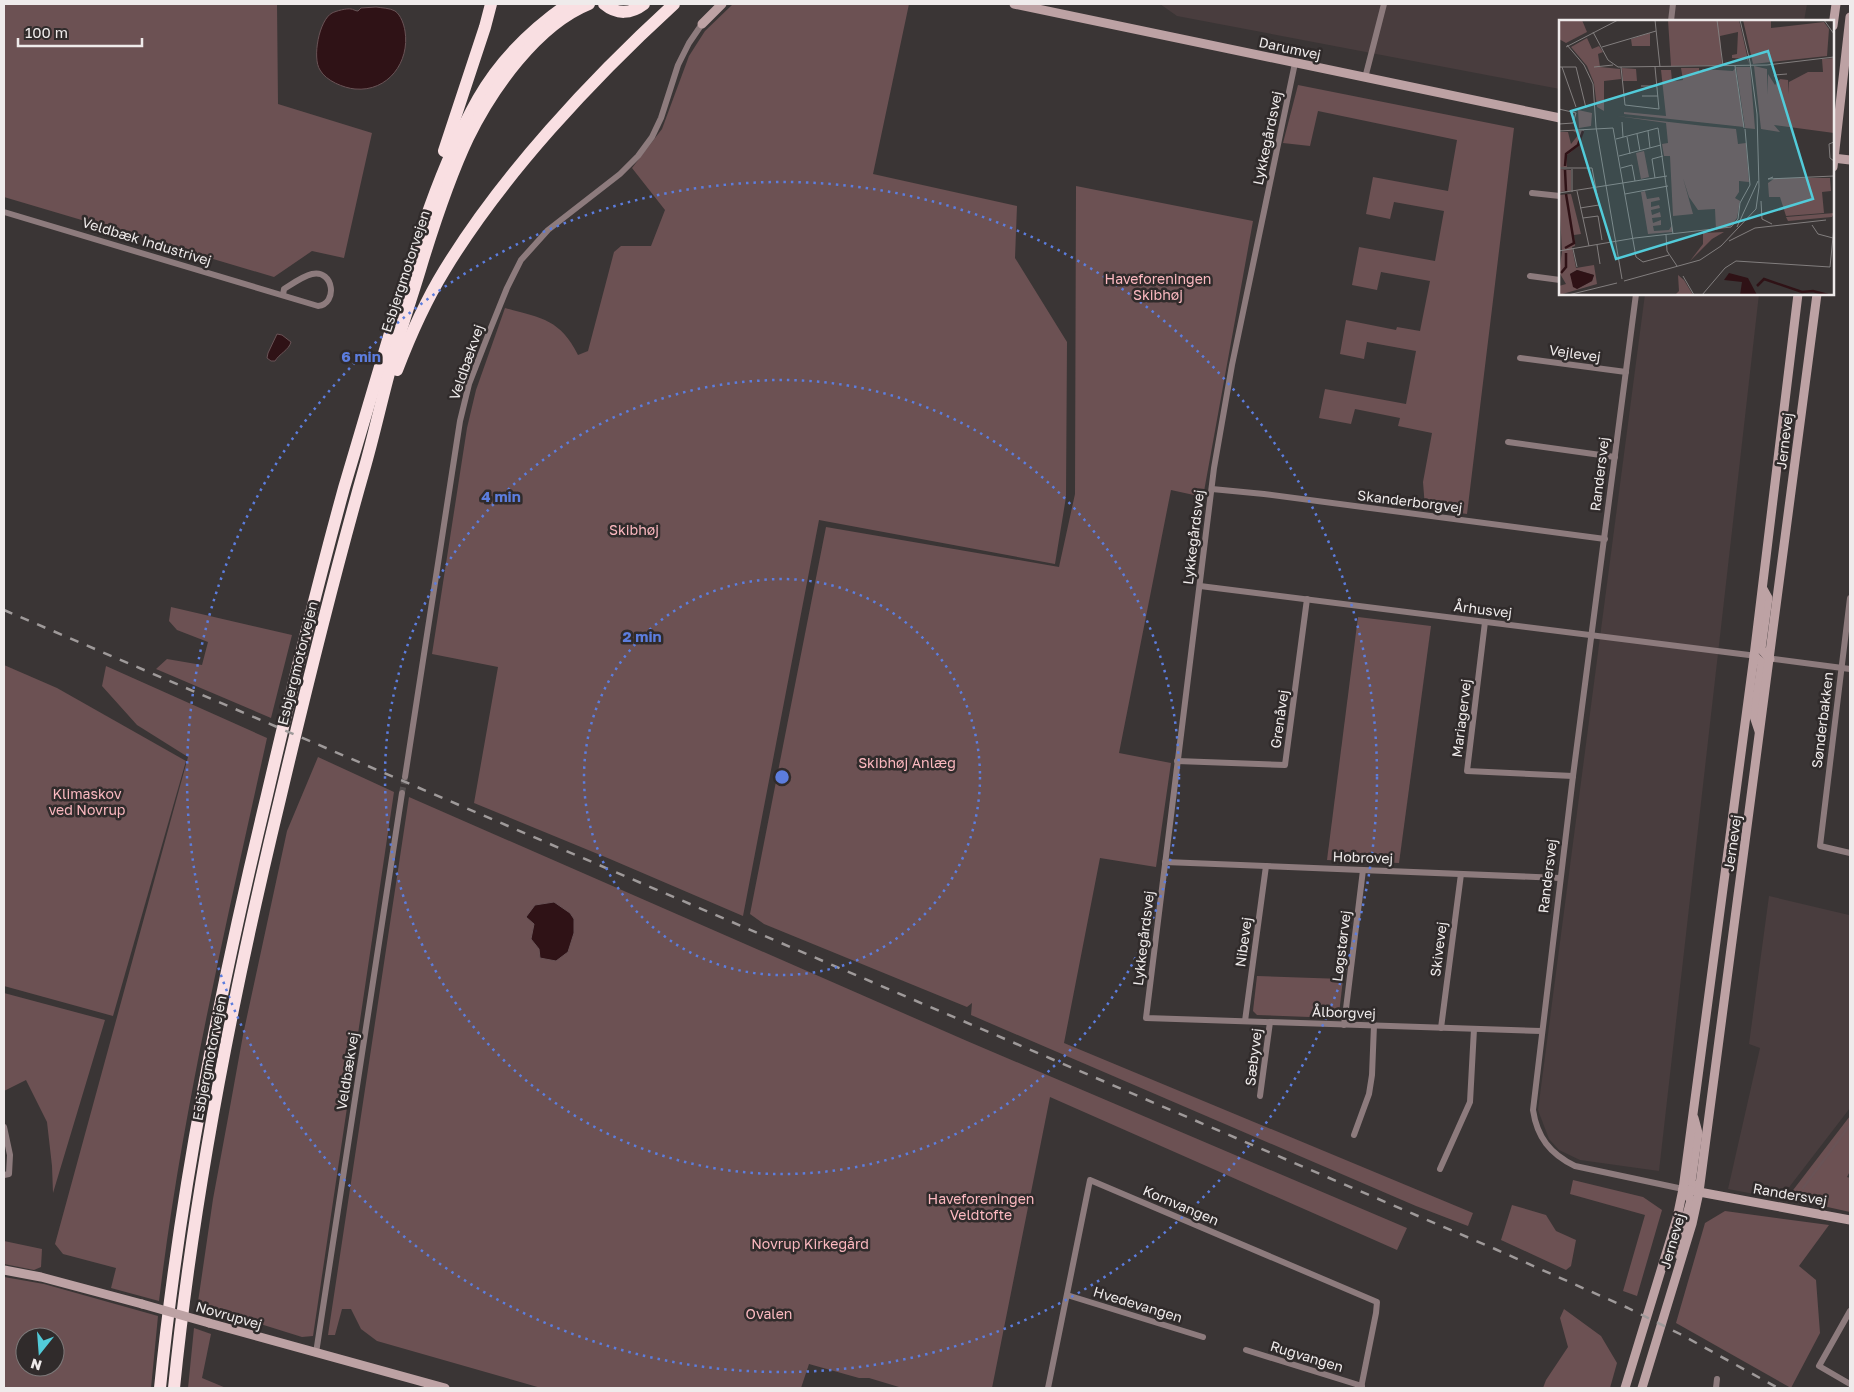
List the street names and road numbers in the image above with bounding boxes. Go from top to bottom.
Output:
street label: Darumvej [1257,33,1323,63]
street label: Lykkegårdsvej [1249,89,1285,187]
street label: Esbjergmotorvejen [377,208,433,334]
street label: Veldbæk Industrivej [80,213,214,269]
street label: Veldbækvej [445,322,487,402]
street label: Vejlevej [1548,341,1602,365]
street label: Jernevej [1772,412,1796,470]
street label: Randersvej [1586,436,1612,512]
street label: Skanderborgvej [1356,486,1464,516]
street label: Lykkegårdsvej [1179,488,1207,586]
street label: Århusvej [1453,597,1513,621]
street label: Esbjergmotorvejen [273,599,321,727]
street label: Sønderbakken [1808,671,1836,769]
street label: Mariagervej [1448,678,1474,758]
street label: Grenåvej [1266,689,1292,749]
street label: Jernevej [1720,813,1744,873]
street label: Randersvej [1534,838,1560,914]
street label: Hobrovej [1332,847,1394,867]
street label: Lykkegårdsvej [1129,889,1157,987]
street label: Løgstørvej [1328,909,1354,983]
street label: Nibevej [1231,916,1255,968]
street label: Skivevej [1426,920,1450,978]
street label: Esbjergmotorvejen [189,994,229,1122]
street label: Ålborgvej [1312,1002,1376,1022]
street label: Sæbyvej [1241,1027,1265,1087]
street label: Veldbækvej [332,1031,362,1111]
street label: Randersvej [1752,1179,1828,1209]
street label: Kornvangen [1140,1181,1222,1229]
street label: Jernevej [1656,1211,1688,1271]
street label: Hvedevangen [1091,1282,1185,1326]
street label: Novrupvej [194,1297,264,1333]
street label: Rugvangen [1268,1337,1346,1375]

